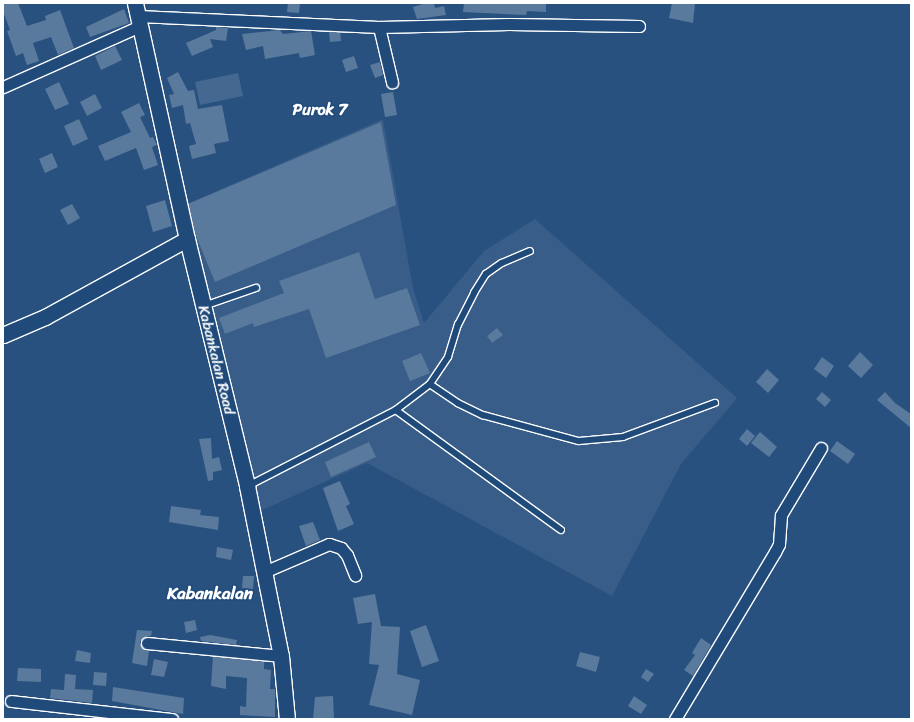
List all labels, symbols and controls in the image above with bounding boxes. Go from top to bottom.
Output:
district label: Purok 7 [293,100,347,120]
street label: Kabankalan Road [194,304,238,416]
district label: Kabankalan [167,584,253,604]

